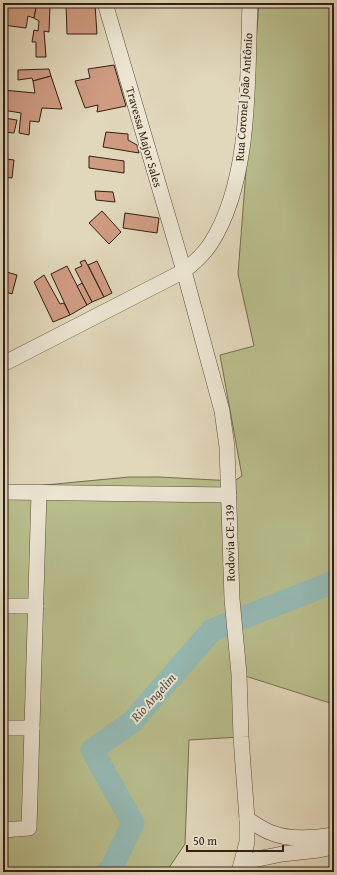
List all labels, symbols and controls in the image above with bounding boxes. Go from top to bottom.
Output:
street label: Rua Coronel João Antônio [231,32,256,162]
street label: Travessa Major Sales [122,85,167,189]
street label: Rodovia CE-139 [220,504,239,582]
water label: Rio Angelim [126,668,181,727]
scale bar [187,827,283,853]
text: 50 m [193,832,217,849]

